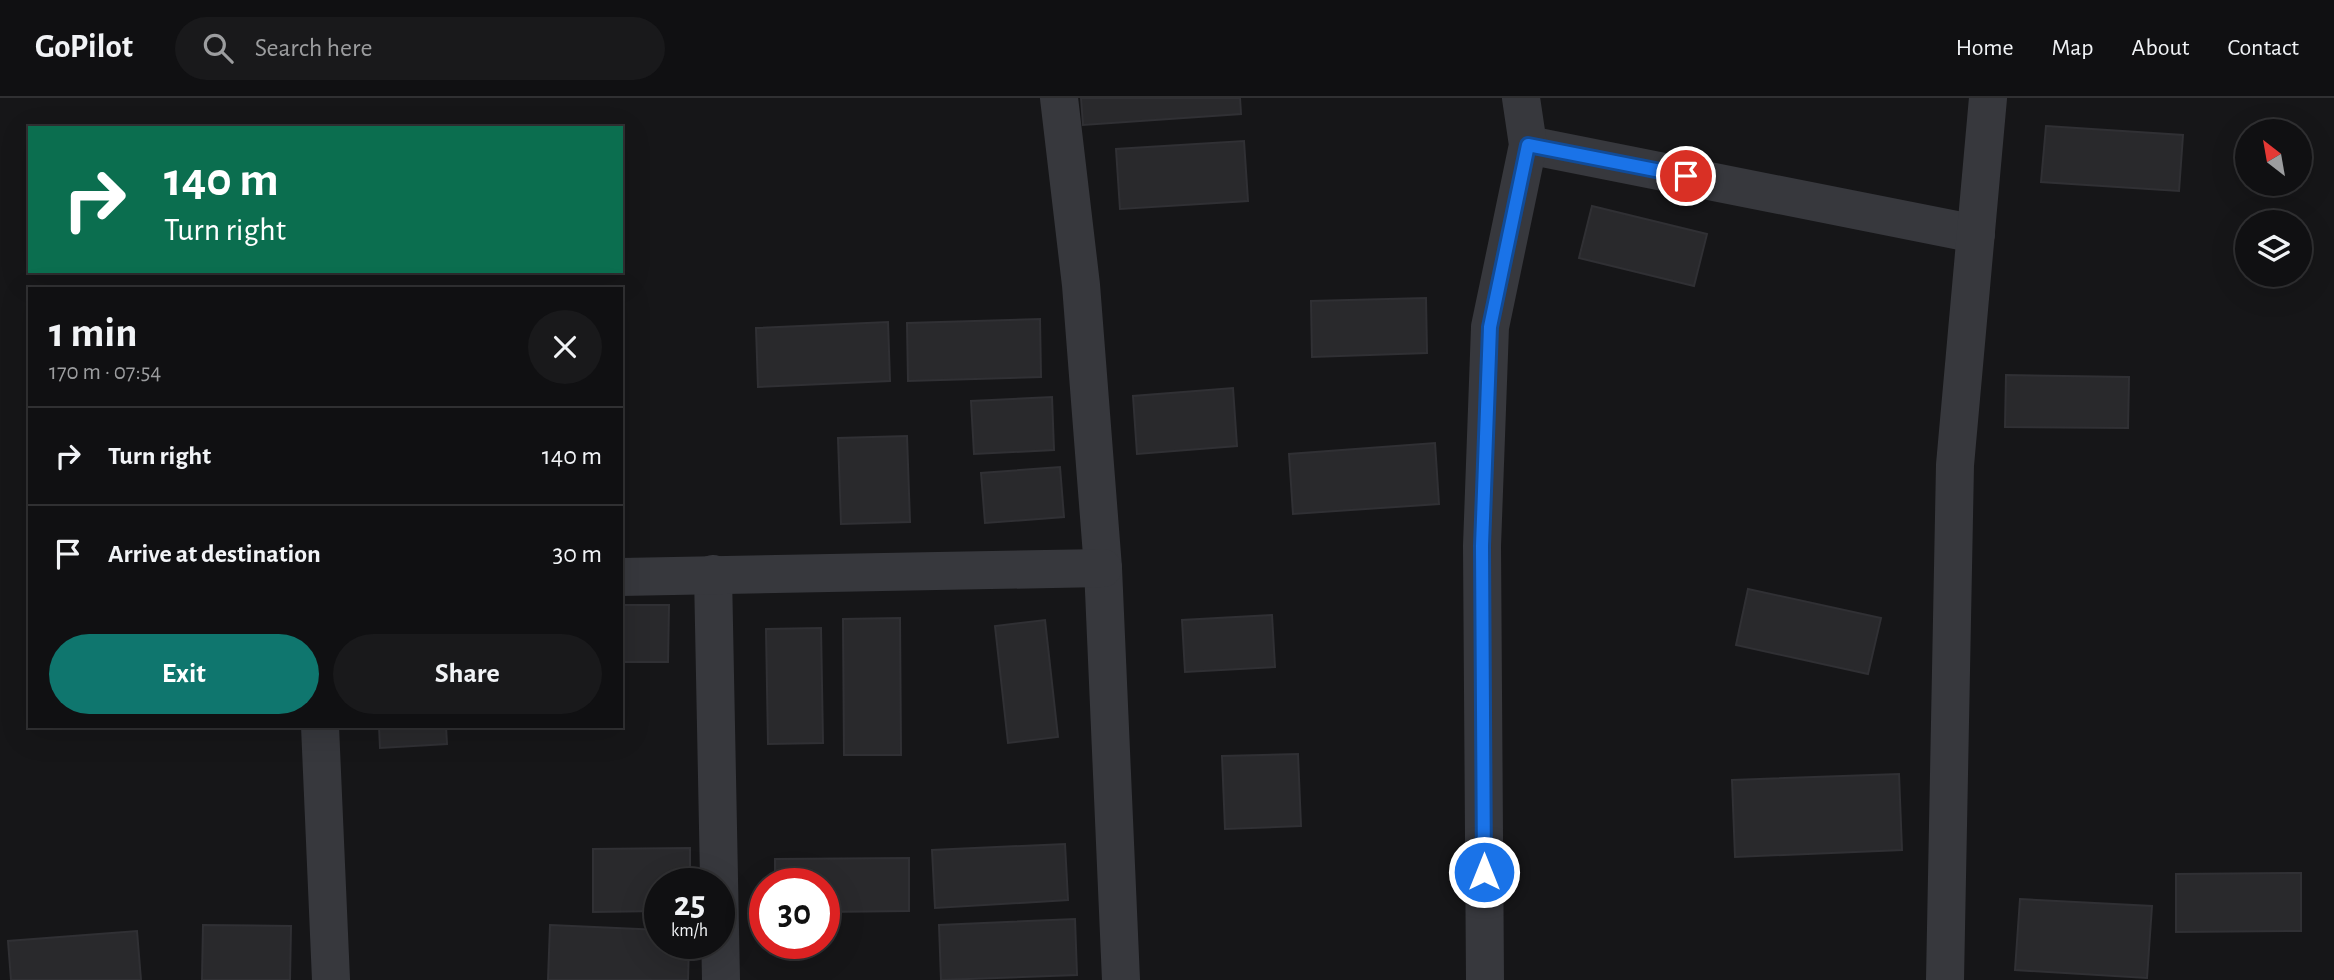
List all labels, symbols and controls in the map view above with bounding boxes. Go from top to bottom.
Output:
search box [175,17,665,80]
icon: search [199,29,237,67]
text: GoPilot [35,31,133,64]
text: Search here [255,35,372,61]
text: Home [1956,36,2014,60]
text: Map [2052,36,2094,60]
text: About [2132,36,2189,60]
text: Contact [2227,36,2299,60]
north arrow [2235,119,2312,196]
map controls [2235,119,2312,287]
pin [1656,146,1716,206]
icon: right [49,154,140,245]
text: 140 m [164,156,279,205]
icon: arrive [1667,157,1705,195]
button: layers [2235,210,2312,287]
text: Turn right [164,214,286,246]
button: close [528,310,602,384]
text: 1 min [49,312,138,354]
text: 170 m · 07:54 [49,361,161,384]
icon: right [49,437,87,475]
text: Turn right [108,443,211,469]
text: 140 m [542,443,602,469]
icon: arrive [49,535,87,573]
text: Arrive at destination [108,541,321,567]
text: 30 m [552,541,602,567]
button: Exit [49,634,319,714]
button: Share [333,634,602,714]
position arrow [1447,835,1521,909]
speed limit sign: 30 [749,868,840,959]
text: 25 [674,887,705,922]
text: km/h [671,922,708,940]

